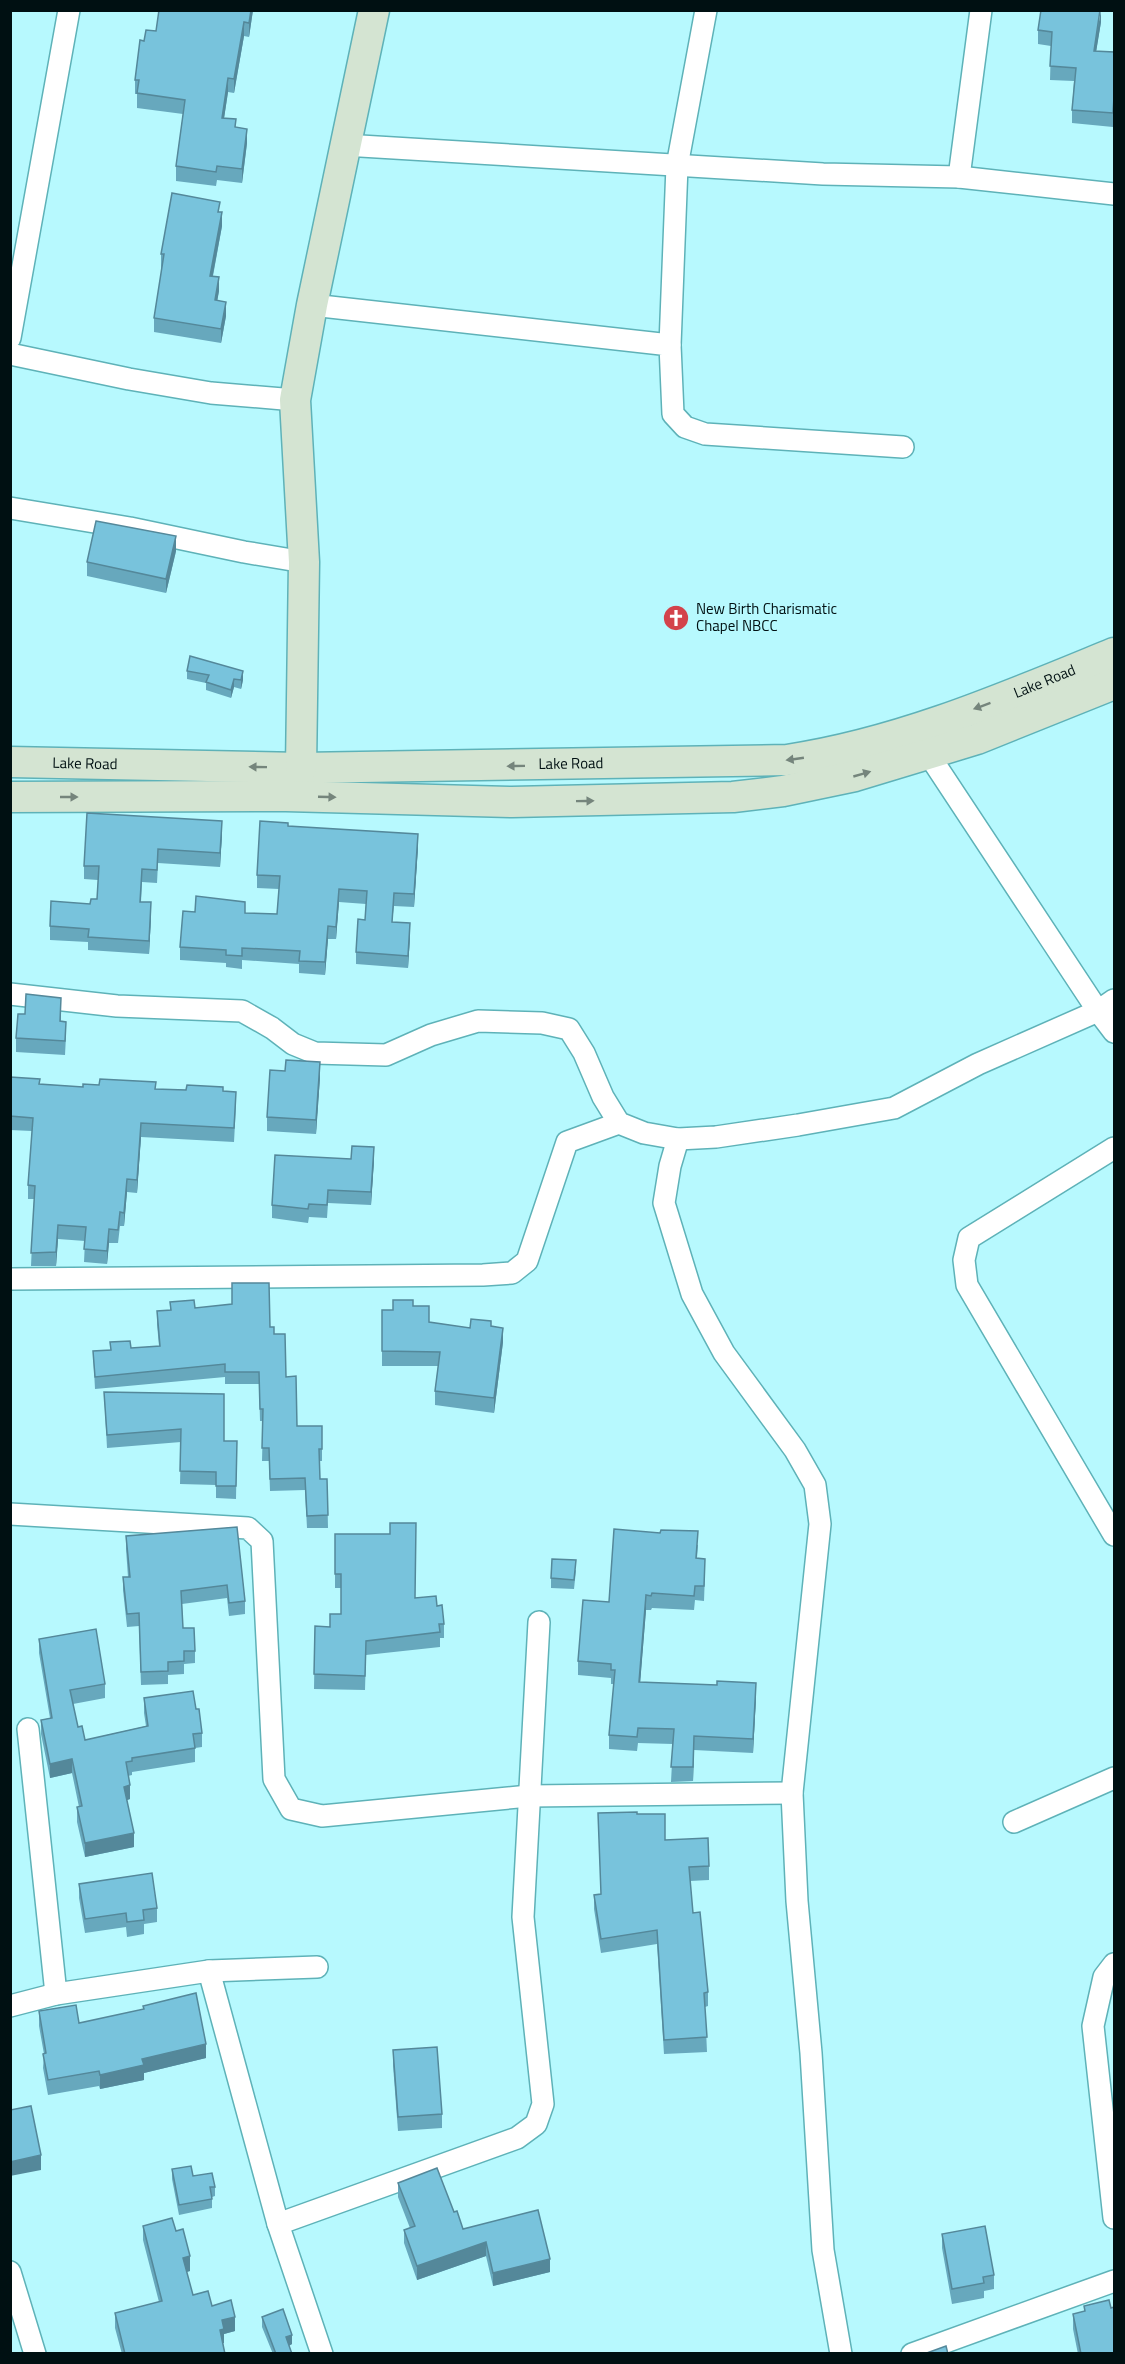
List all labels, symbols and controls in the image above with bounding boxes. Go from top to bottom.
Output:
place label: New Birth Charismatic Chapel NBCC [696,597,837,637]
church icon: New Birth Charismatic Chapel NBCC [661,603,691,633]
street label: Lake Road [1010,658,1079,704]
one-way arrow [973,701,991,711]
street label: Lake Road [52,751,118,775]
street label: Lake Road [538,751,604,775]
one-way arrow [786,755,805,764]
one-way arrow [507,761,526,771]
one-way arrow [249,762,268,772]
one-way arrow [853,769,871,778]
one-way arrow [59,792,78,802]
one-way arrow [317,793,336,802]
one-way arrow [575,796,594,805]

